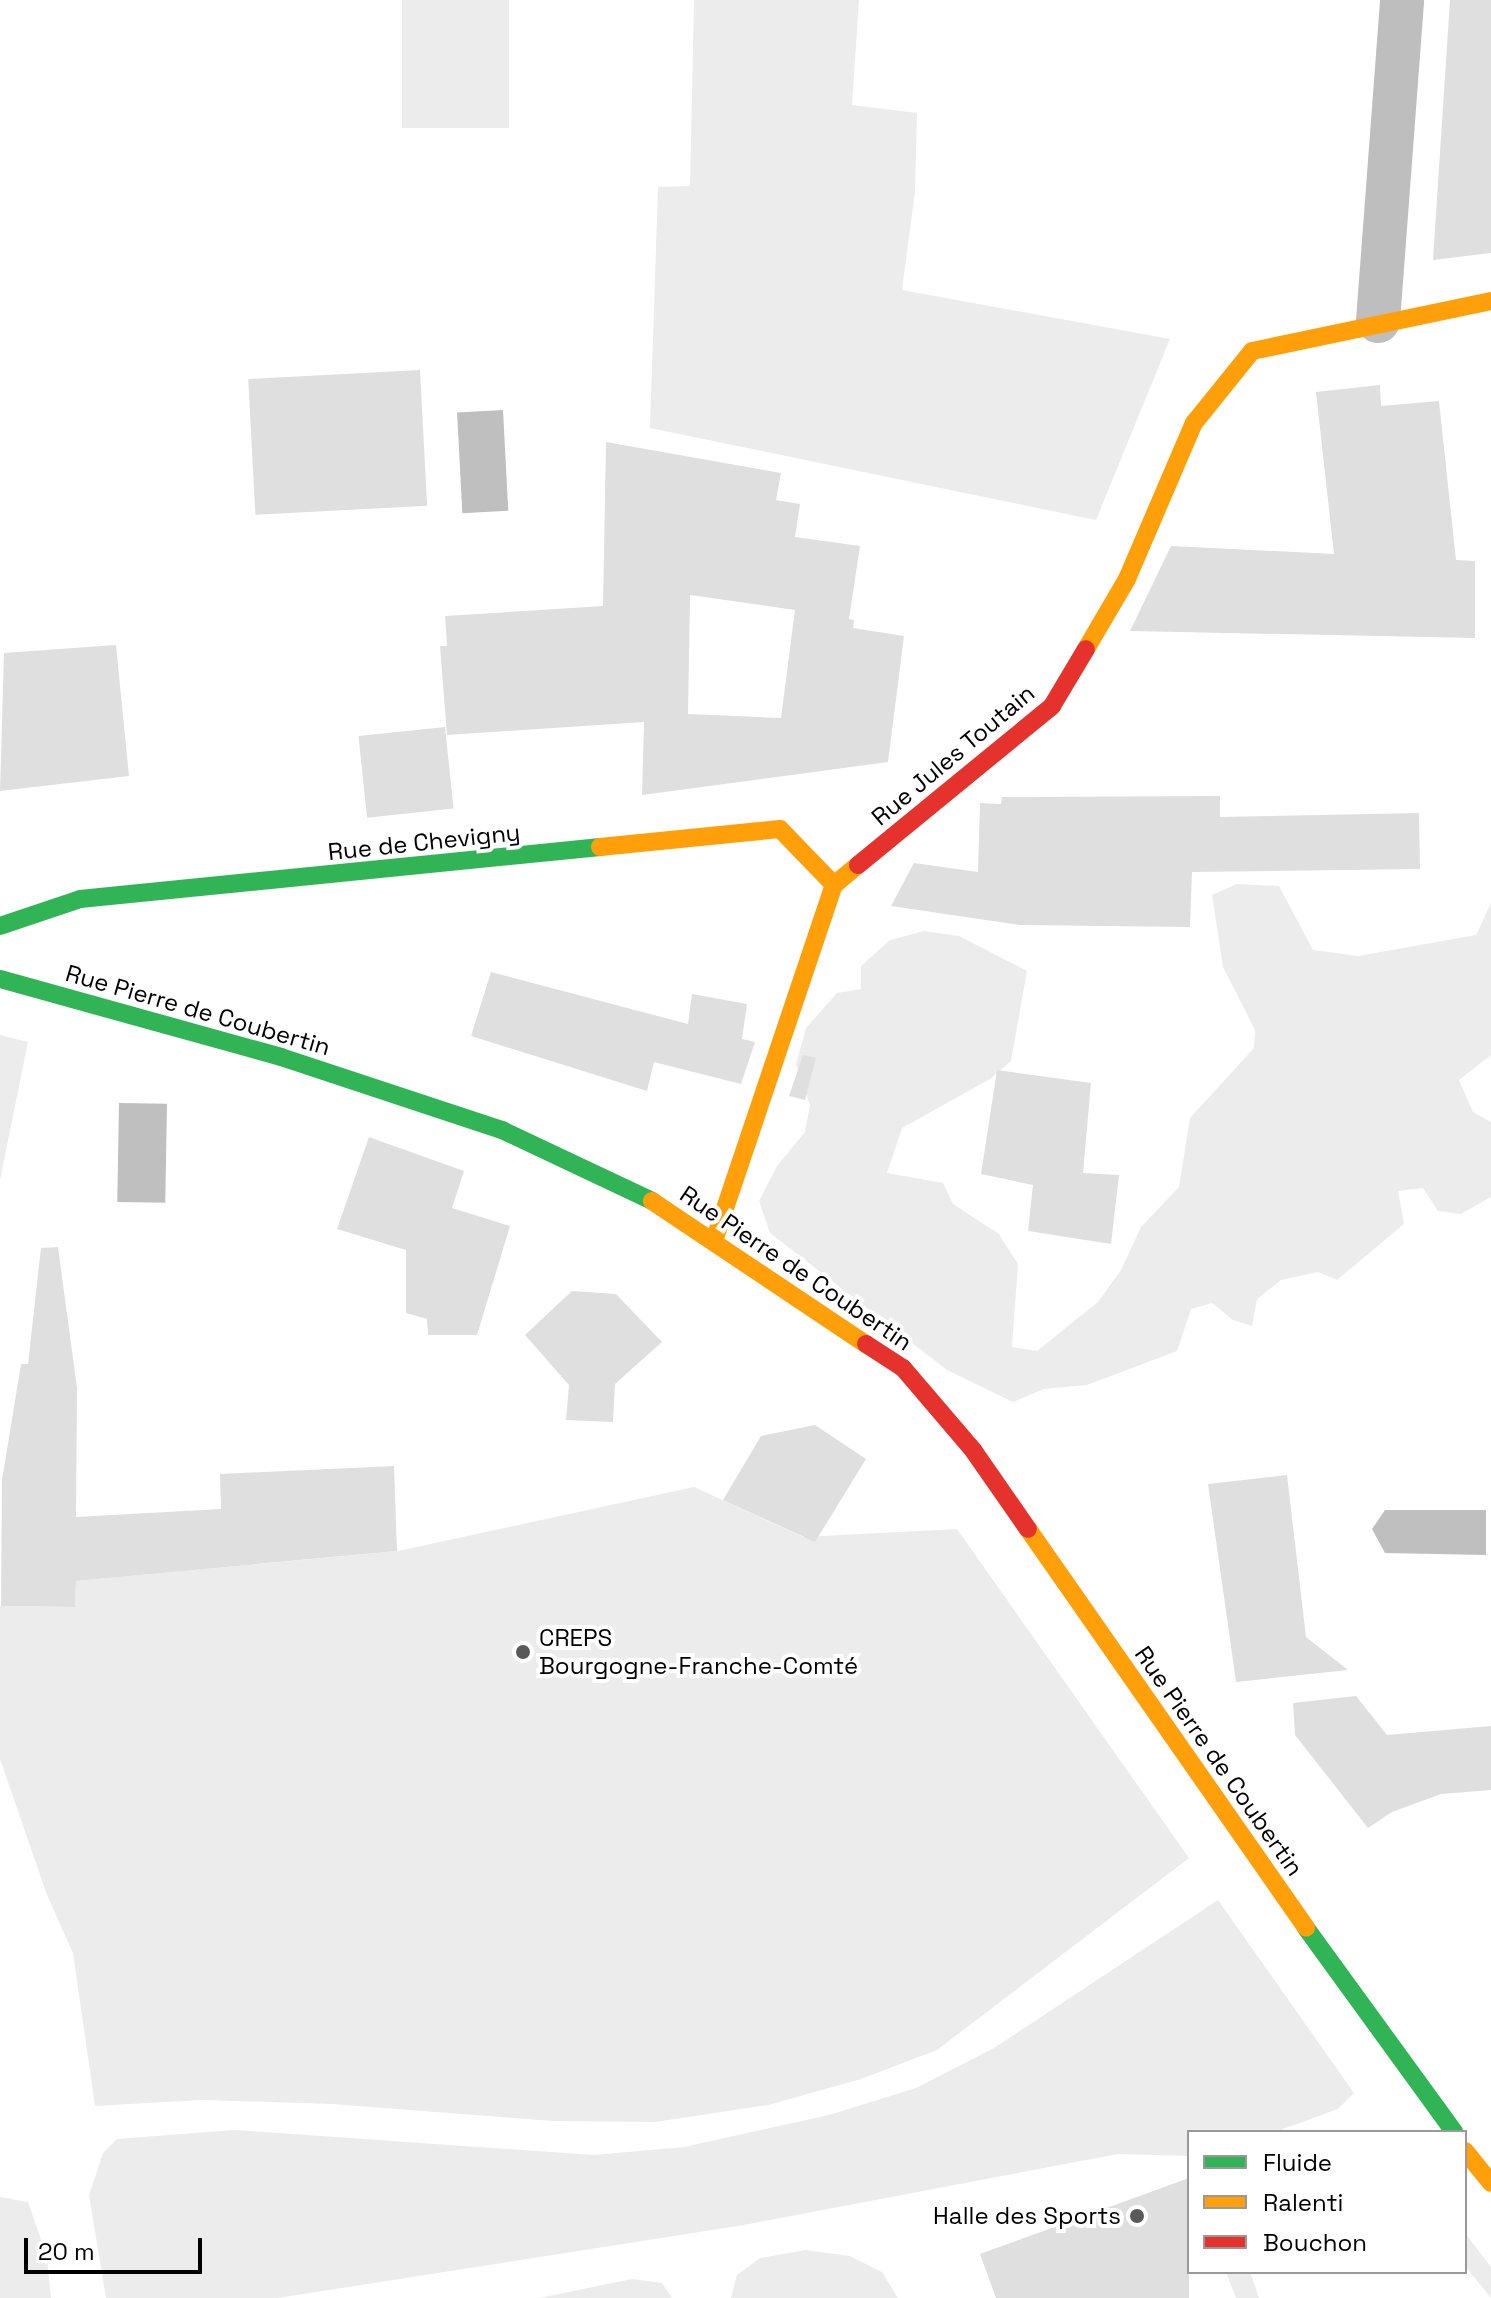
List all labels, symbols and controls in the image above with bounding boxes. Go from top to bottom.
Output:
street label: Rue Jules Toutain [866,678,1040,832]
street label: Rue de Chevigny [326,818,522,866]
street label: Rue Pierre de Coubertin [62,958,334,1062]
street label: Rue Pierre de Coubertin [674,1179,918,1357]
place label: CREPS Bourgogne-Franche-Comté [539,1624,858,1680]
street label: Rue Pierre de Coubertin [1129,1641,1309,1881]
marker: CREPS Bourgogne-Franche-Comté [514,1643,532,1661]
legend [1187,2130,1467,2274]
text: Fluide [1263,2147,1332,2178]
text: Ralenti [1263,2187,1343,2218]
place label: Halle des Sports [933,2202,1121,2230]
marker: Halle des Sports [1128,2207,1146,2225]
scale bar [28,2222,206,2272]
text: Bouchon [1263,2227,1367,2258]
text: 20 m [38,2236,95,2267]

